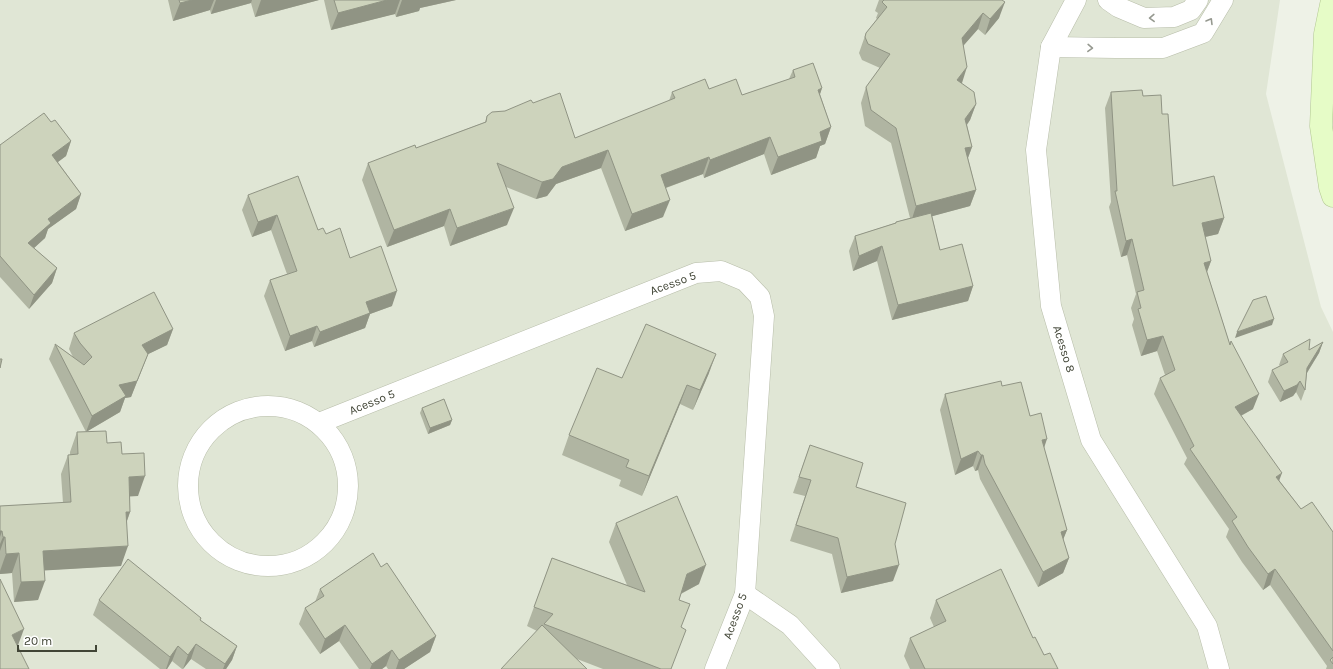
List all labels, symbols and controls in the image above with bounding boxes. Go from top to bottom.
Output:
one-way arrow [1149,13,1155,22]
one-way arrow [1206,18,1213,25]
one-way arrow [1087,44,1093,52]
street label: Acesso 5 [648,268,698,298]
street label: Acesso 8 [1050,324,1078,374]
street label: Acesso 5 [347,386,397,417]
street label: Acesso 5 [720,591,750,641]
scale bar [18,627,96,653]
text: 20 m [24,634,52,648]

